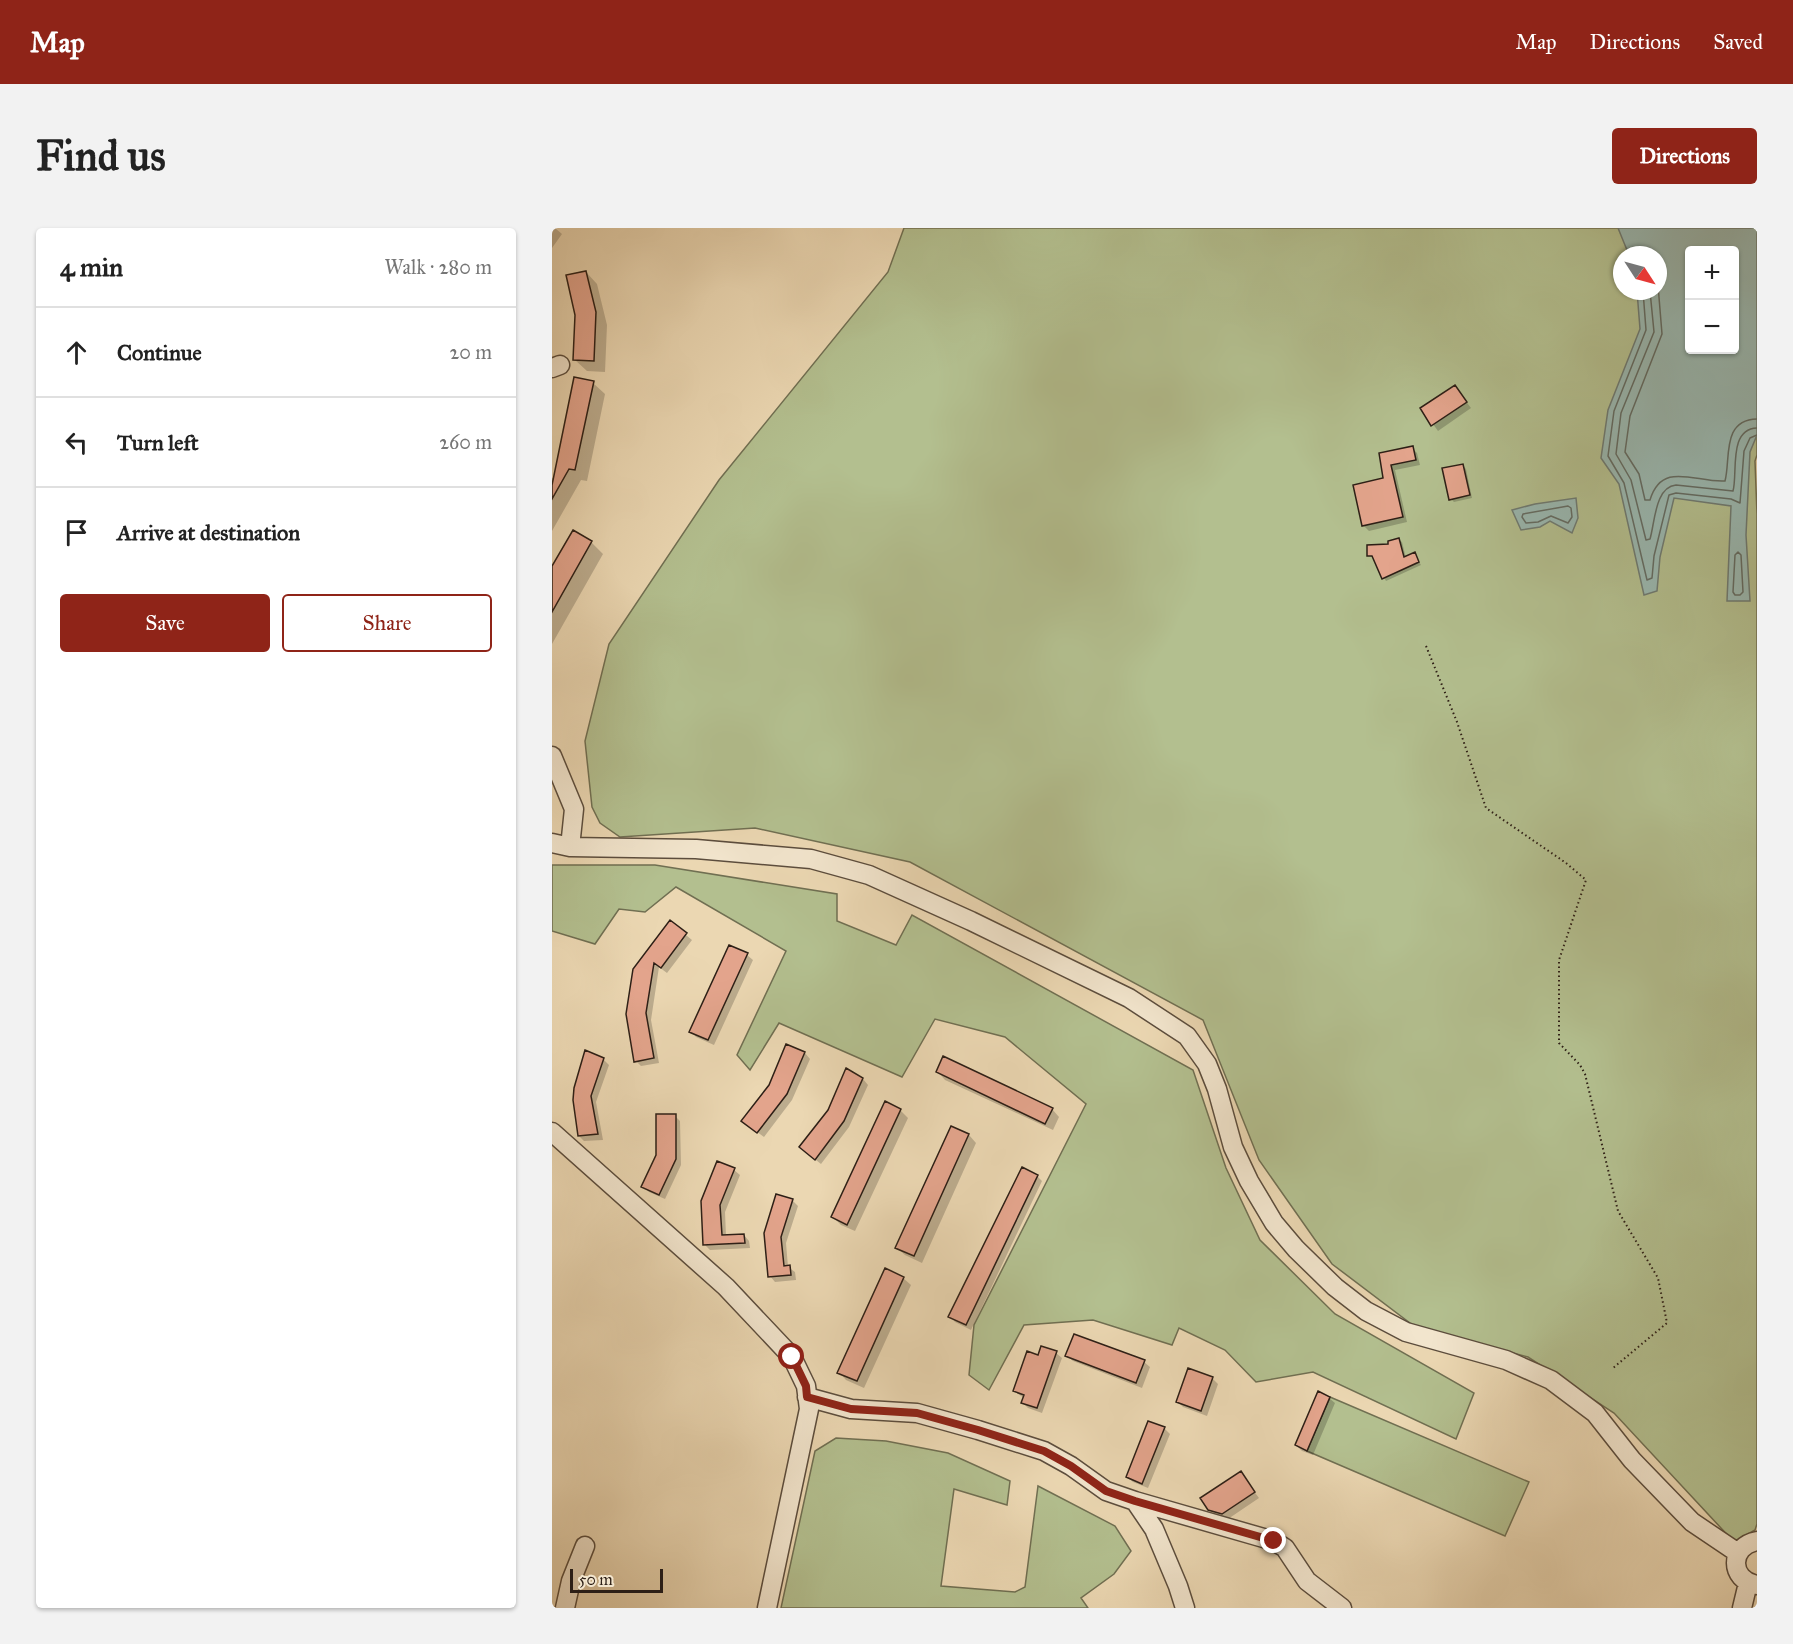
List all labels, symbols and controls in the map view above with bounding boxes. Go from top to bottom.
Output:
text: Map [30,25,85,60]
text: Map [1516,29,1557,55]
text: Directions [1590,29,1680,55]
text: Saved [1713,29,1763,55]
button: Directions [1612,128,1757,184]
text: Find us [36,130,166,182]
north arrow [1613,246,1667,300]
map controls [1685,246,1739,354]
button: + [1685,246,1739,300]
text: 4 min [60,251,123,283]
text: Walk · 280 m [385,255,492,279]
button: − [1685,300,1739,354]
icon: ahead [60,336,93,369]
text: Continue [117,339,202,366]
text: 20 m [449,340,492,364]
icon: left [60,426,93,459]
text: Turn left [117,429,199,456]
text: 260 m [439,430,492,454]
icon: arrive [60,516,93,549]
text: Arrive at destination [117,519,300,546]
button: Save [60,594,270,652]
button: Share [282,594,492,652]
route start [778,1343,804,1369]
route end [1260,1527,1286,1553]
scale bar [570,1566,663,1594]
text: 50 m [579,1570,613,1589]

